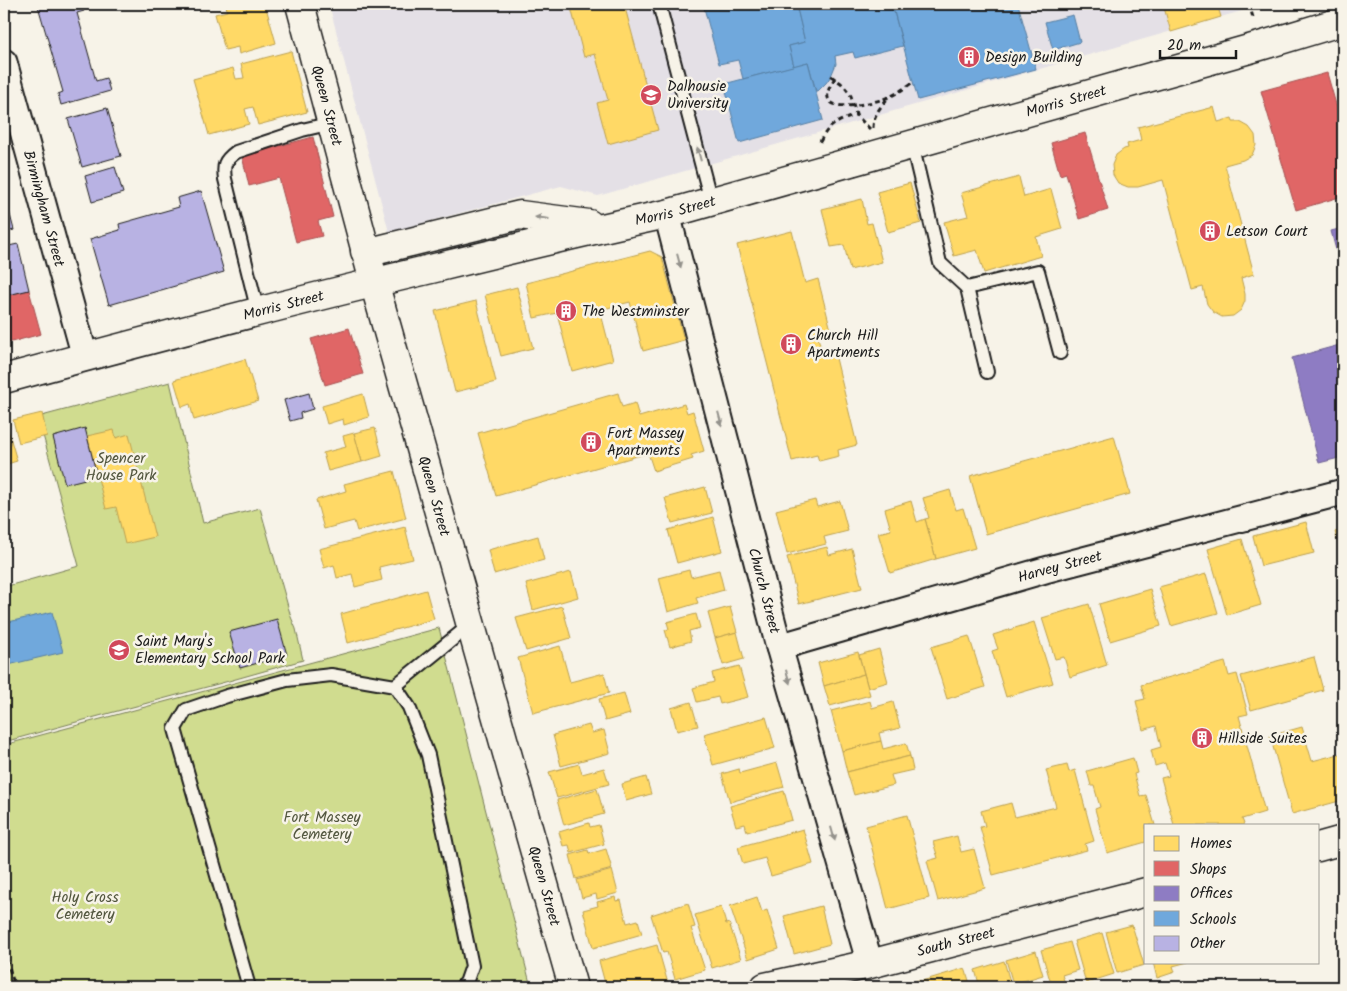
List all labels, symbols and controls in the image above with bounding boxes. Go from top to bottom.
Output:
scale bar [1160,28,1236,60]
text: 20 m [1167,34,1201,58]
building icon: Design Building [957,45,981,69]
place label: Design Building [985,46,1083,70]
street label: Queen Street [304,63,348,149]
place label: Dalhousie University [667,75,729,116]
street label: Morris Street [1023,79,1109,125]
school or university icon: Dalhousie University [639,83,663,107]
one-way arrow [695,146,703,161]
street label: Birmingham Street [16,148,71,270]
street label: Morris Street [633,190,719,233]
one-way arrow [533,214,549,222]
building icon: Letson Court [1198,219,1222,243]
place label: Letson Court [1226,220,1308,244]
one-way arrow [676,254,684,269]
street label: Morris Street [241,284,327,328]
building icon: The Westminster [554,299,578,323]
place label: The Westminster [582,300,690,324]
place label: Church Hill Apartments [807,324,881,365]
building icon: Church Hill Apartments [779,332,803,356]
one-way arrow [716,411,724,426]
place label: Fort Massey Apartments [607,422,685,463]
building icon: Fort Massey Apartments [579,430,603,454]
park label: Spencer House Park [86,447,157,488]
street label: Queen Street [411,453,456,539]
street label: Church Street [741,545,786,637]
street label: Harvey Street [1015,545,1105,590]
place label: Saint Mary's Elementary School Park [135,630,286,671]
school or university icon: Saint Mary's Elementary School Park [107,638,131,662]
one-way arrow [784,670,792,685]
building icon: Hillside Suites [1190,726,1214,750]
place label: Hillside Suites [1218,727,1307,751]
park label: Fort Massey Cemetery [284,806,361,847]
legend [1144,824,1320,964]
one-way arrow [829,826,837,841]
text: Homes [1190,832,1233,856]
street label: Queen Street [521,843,566,929]
text: Shops [1190,858,1227,882]
text: Offices [1190,882,1233,906]
park label: Holy Cross Cemetery [51,886,119,927]
text: Schools [1190,908,1237,932]
street label: South Street [914,921,998,964]
text: Other [1190,932,1226,956]

